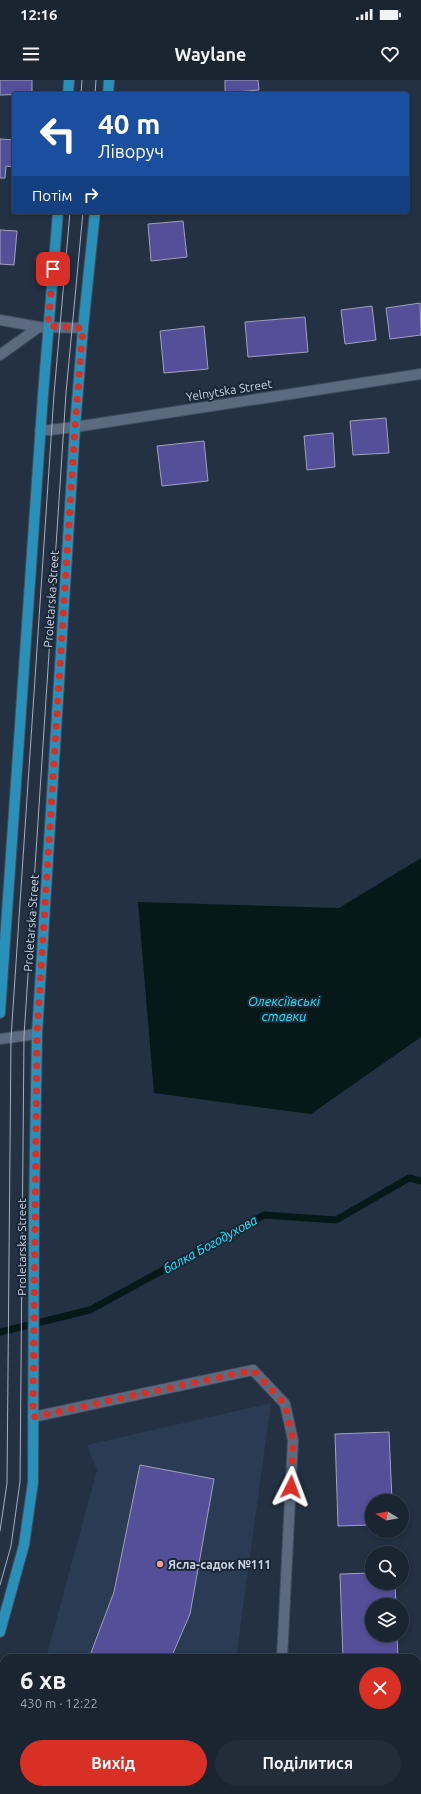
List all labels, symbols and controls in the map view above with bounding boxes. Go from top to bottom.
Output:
text: 12:16 [20,6,58,23]
icon: menu [20,43,42,65]
icon: heart [379,43,401,65]
text: Waylane [175,44,246,64]
icon: left [32,108,84,160]
text: 40 m [98,108,160,139]
text: Ліворуч [98,141,164,161]
icon: right [80,184,102,206]
text: Потім [32,187,72,204]
pin [36,252,70,286]
icon: arrive [42,258,64,280]
street label: Yelnytska Street [185,377,273,403]
street label: Proletarska Street [41,550,61,648]
street label: Proletarska Street [21,874,41,972]
water label: Олексіївські ставки [248,994,321,1023]
street label: Proletarska Street [15,1198,28,1296]
water label: балка Богодухова [161,1212,259,1276]
position arrow [270,1466,312,1508]
north arrow [365,1494,409,1538]
map controls [365,1494,409,1642]
button: search [365,1546,409,1590]
place label: Ясла-садок №111 [168,1558,271,1571]
marker: Ясла-садок №111 [155,1559,165,1569]
button: layers [365,1598,409,1642]
text: 6 хв [20,1667,66,1694]
button: close [359,1667,401,1709]
text: 430 m · 12:22 [20,1696,98,1710]
button: Вихід [20,1740,207,1786]
button: Поділитися [215,1740,401,1786]

